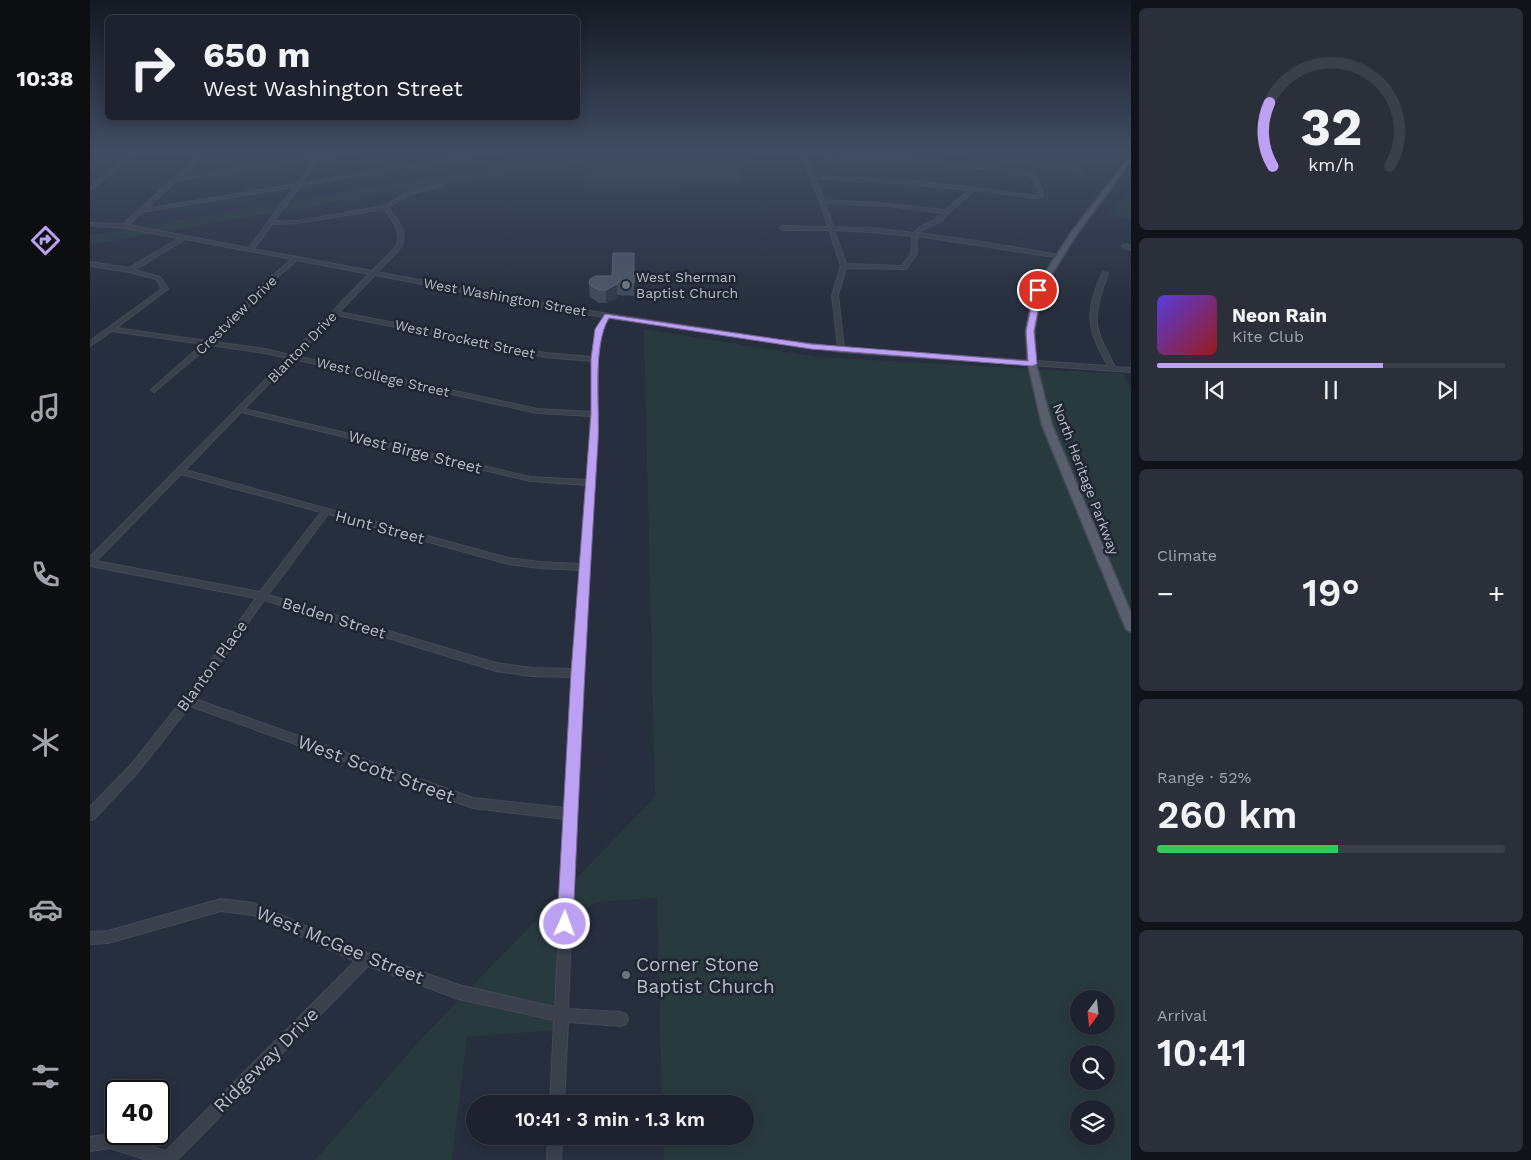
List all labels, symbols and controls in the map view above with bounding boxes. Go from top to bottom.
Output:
text: 650 m [203,34,310,76]
icon: right [120,35,185,100]
text: 10:38 [16,66,74,91]
text: West Washington Street [203,76,463,101]
text: 32 [1300,97,1362,158]
text: km/h [1308,154,1354,175]
icon: directions [28,223,63,258]
place label: West Sherman Baptist Church [636,269,738,301]
pin [1017,269,1059,311]
street label: Crestview Drive [192,272,280,358]
street label: West Washington Street [422,275,588,319]
icon: arrive [1024,276,1052,304]
marker: West Sherman Baptist Church [620,279,632,291]
text: Neon Rain [1232,304,1327,327]
street label: Blanton Drive [264,308,340,386]
street label: West Brockett Street [393,316,537,362]
text: Kite Club [1232,327,1304,346]
street label: West College Street [315,354,451,400]
icon: previous [1201,376,1229,404]
icon: pause [1317,376,1345,404]
icon: next [1433,376,1461,404]
icon: music [28,390,63,425]
street label: North Heritage Parkway [1050,401,1123,558]
street label: West Birge Street [346,426,484,478]
street label: Hunt Street [333,506,427,548]
text: Climate [1157,546,1217,565]
icon: phone [28,557,63,592]
text: 19° [1302,571,1360,615]
text: − [1157,577,1174,610]
text: + [1488,577,1505,610]
street label: Belden Street [280,593,388,643]
street label: Blanton Place [173,617,251,715]
icon: climate [28,725,63,760]
street label: West Scott Street [294,730,458,808]
text: Range · 52% [1157,768,1251,787]
text: 260 km [1157,793,1297,837]
icon: car [28,892,63,927]
position arrow [538,897,590,949]
street label: West McGee Street [253,901,427,989]
place label: Corner Stone Baptist Church [636,953,775,998]
marker: Corner Stone Baptist Church [620,969,632,981]
north arrow [1070,990,1115,1035]
map controls [1070,990,1115,1145]
street label: Ridgeway Drive [209,1003,323,1117]
text: Arrival [1157,1006,1207,1025]
text: 10:41 [1157,1031,1247,1075]
button: search [1070,1045,1115,1090]
icon: filters [28,1059,63,1094]
speed limit sign: 40 [105,1080,170,1145]
button: layers [1070,1100,1115,1145]
text: 10:41 · 3 min · 1.3 km [515,1108,705,1131]

